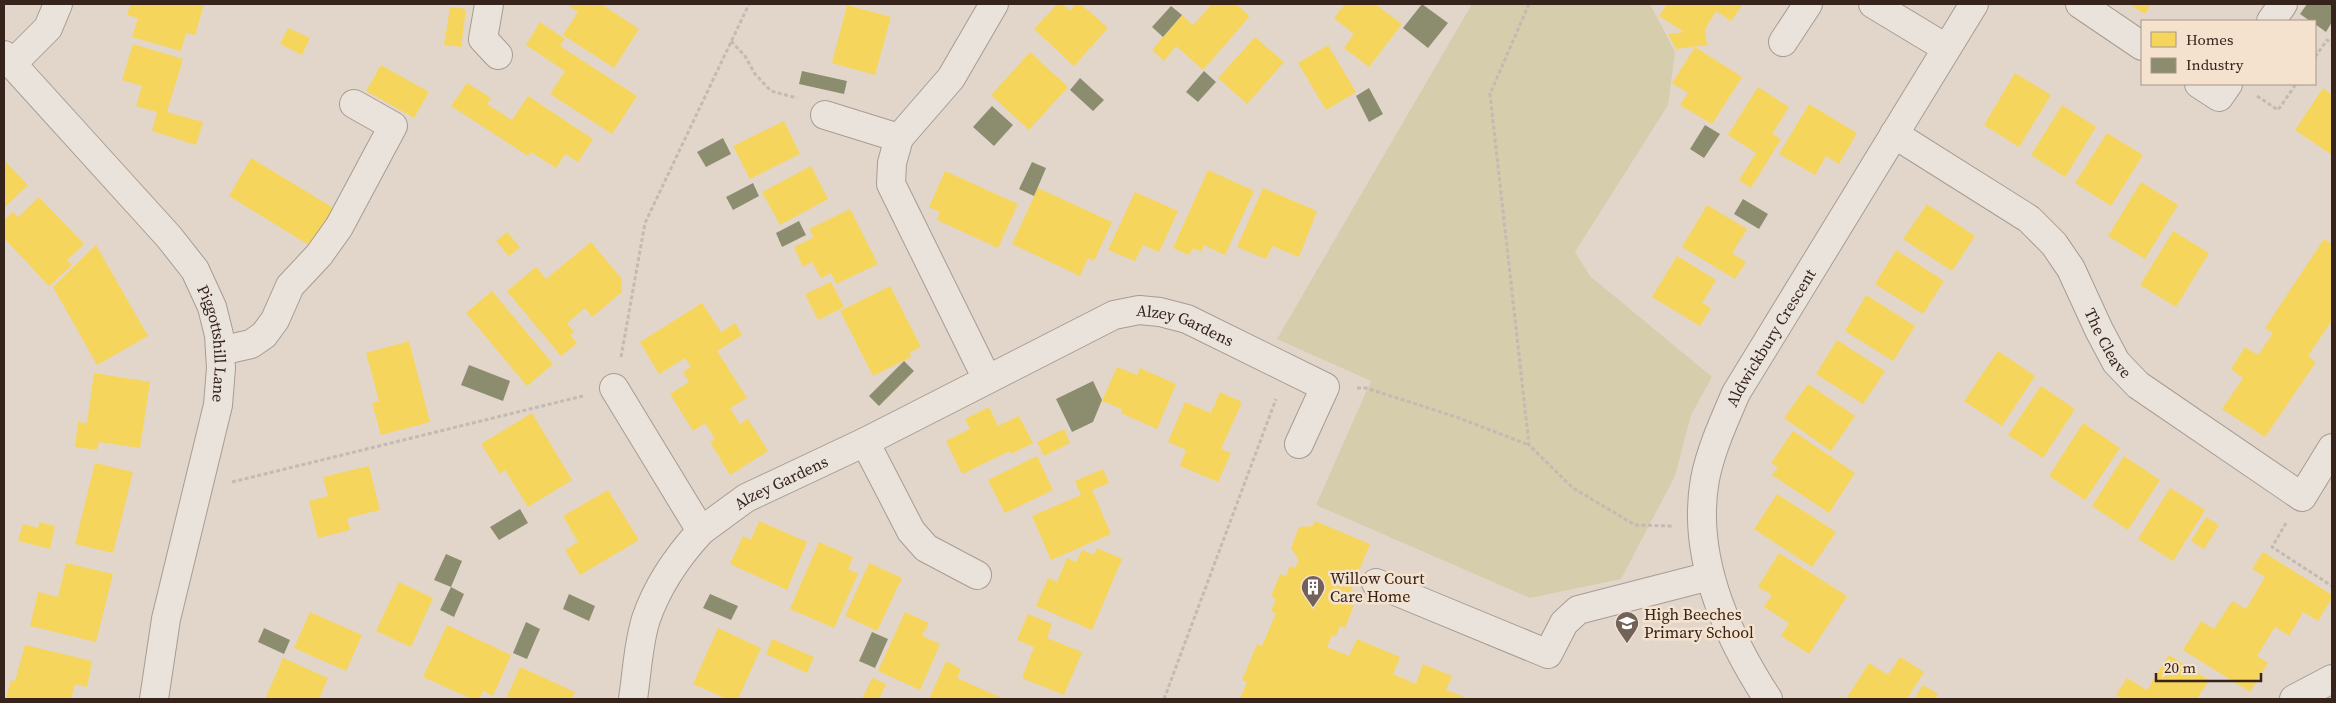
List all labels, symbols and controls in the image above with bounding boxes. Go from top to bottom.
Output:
legend [2141,20,2316,85]
text: Homes [2186,29,2233,50]
text: Industry [2186,54,2244,75]
street label: Aldwickbury Crescent [1720,264,1821,410]
street label: Piggottshill Lane [192,281,232,403]
street label: Alzey Gardens [1136,299,1237,351]
street label: The Cleave [2079,304,2137,383]
street label: Alzey Gardens [729,450,832,514]
place label: Willow Court Care Home [1330,567,1425,607]
building icon: Willow Court Care Home [1300,574,1326,608]
place label: High Beeches Primary School [1644,603,1754,643]
school or university icon: High Beeches Primary School [1614,610,1640,644]
scale bar [2156,650,2261,682]
text: 20 m [2164,657,2196,678]

